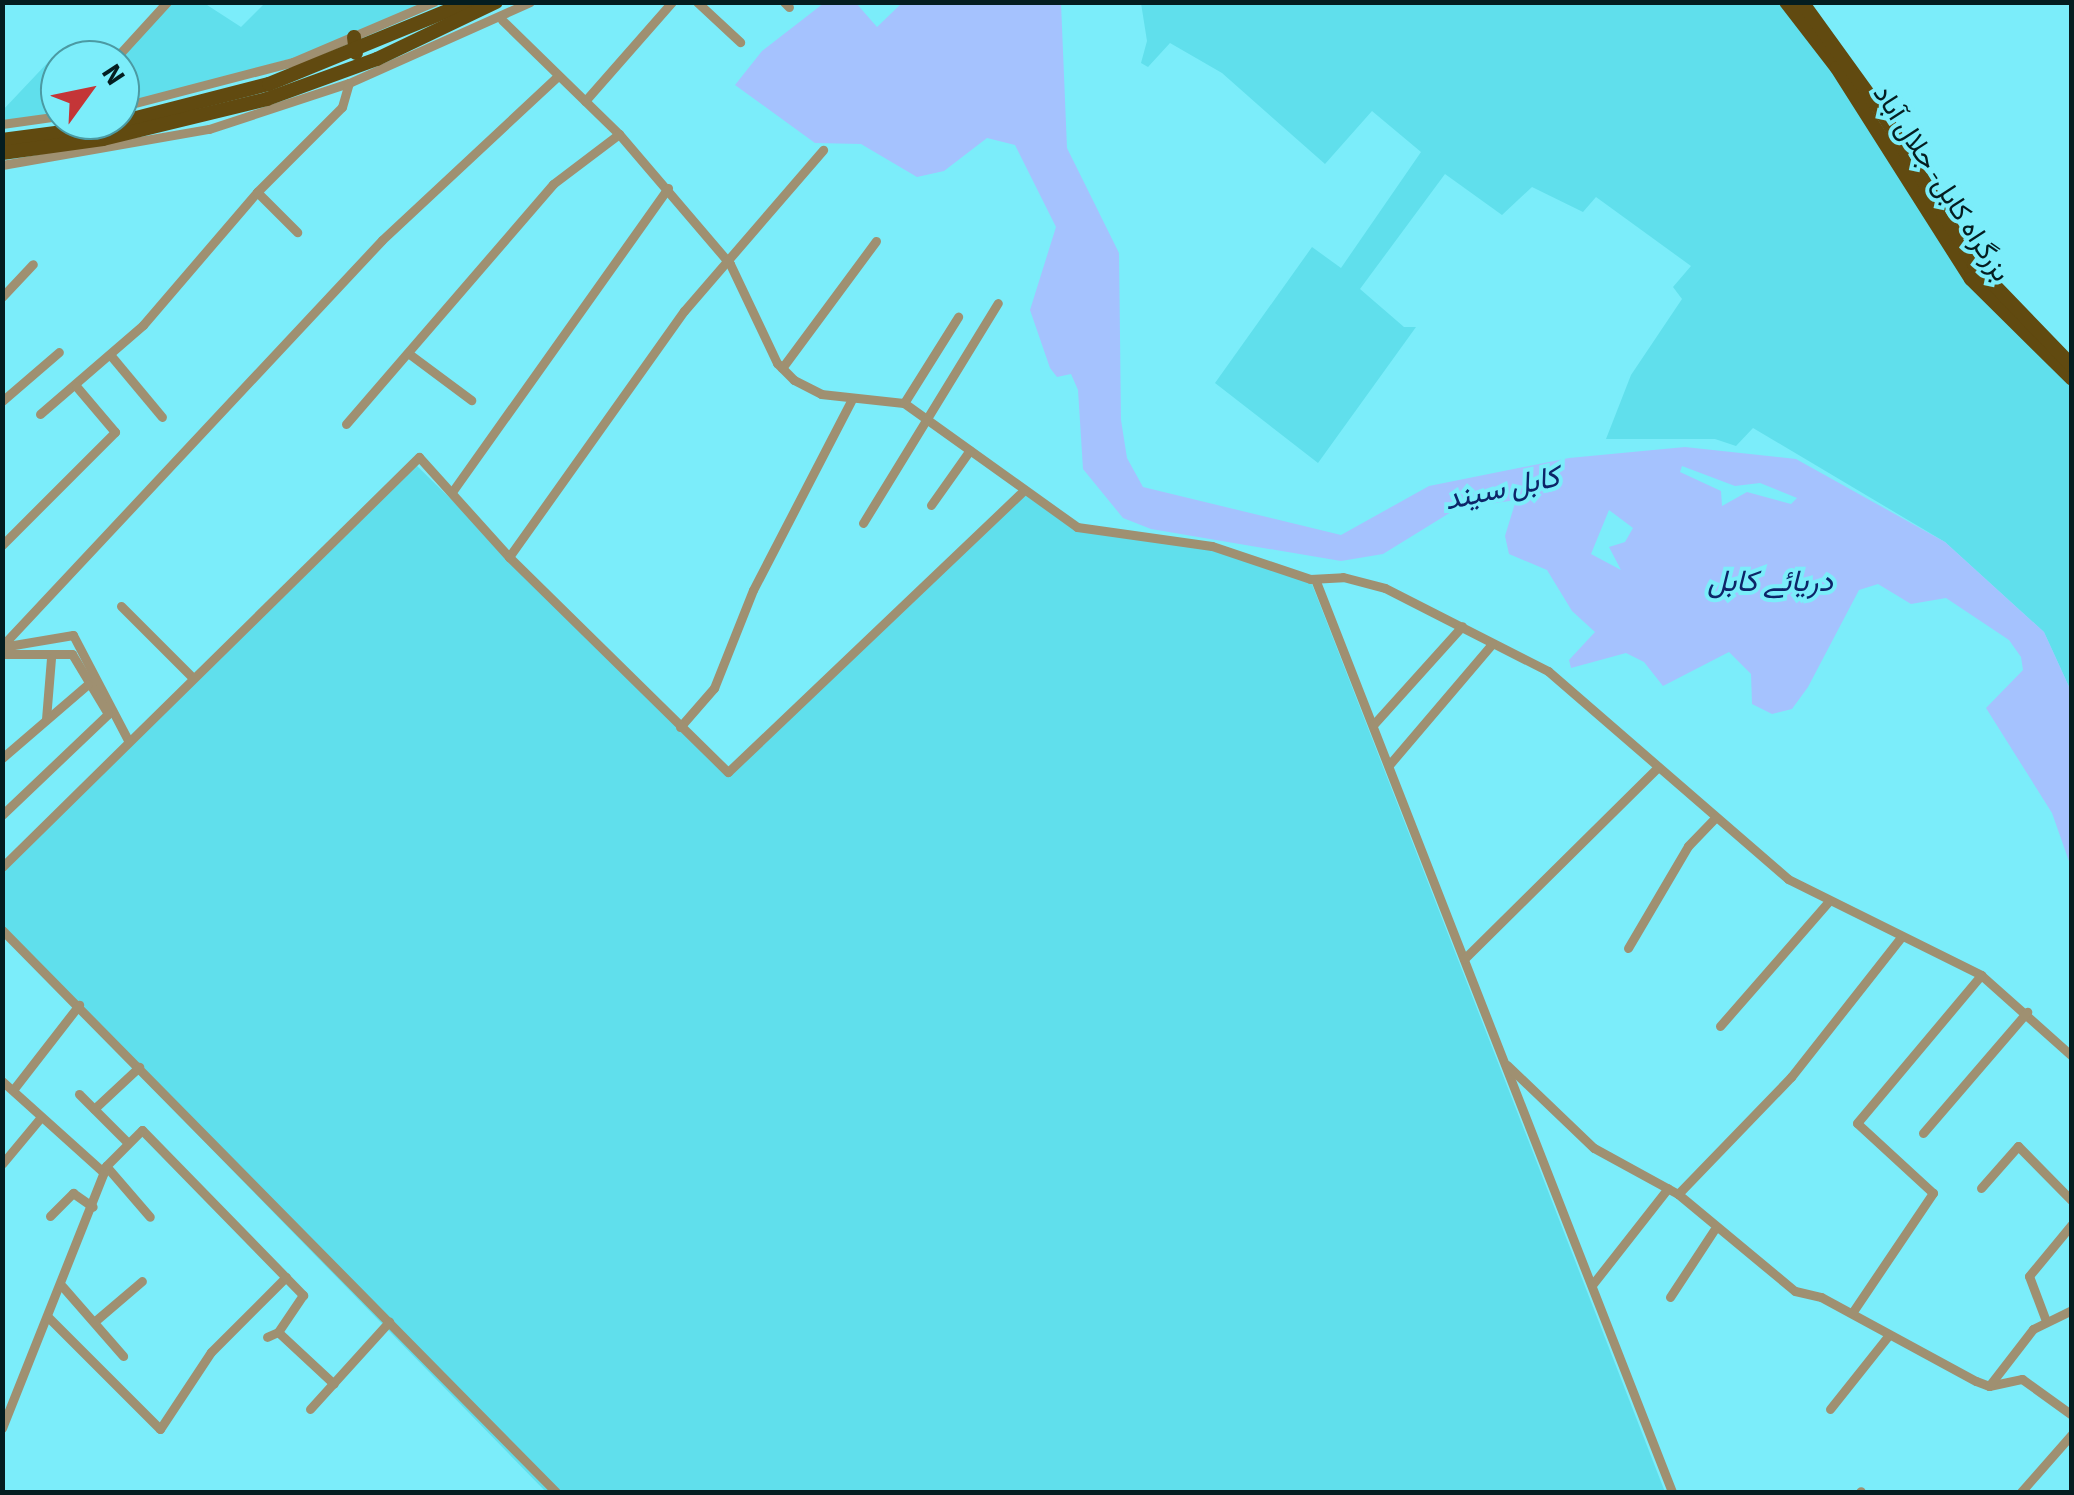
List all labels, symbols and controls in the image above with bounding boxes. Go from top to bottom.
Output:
north arrow [40,40,140,140]
text: N [92,56,135,93]
street label: بزرگراه کابل- جلال آباد [1866,78,2018,288]
water label: کابل سيند [1441,459,1563,519]
water label: دریائے کابل [1707,564,1833,600]

